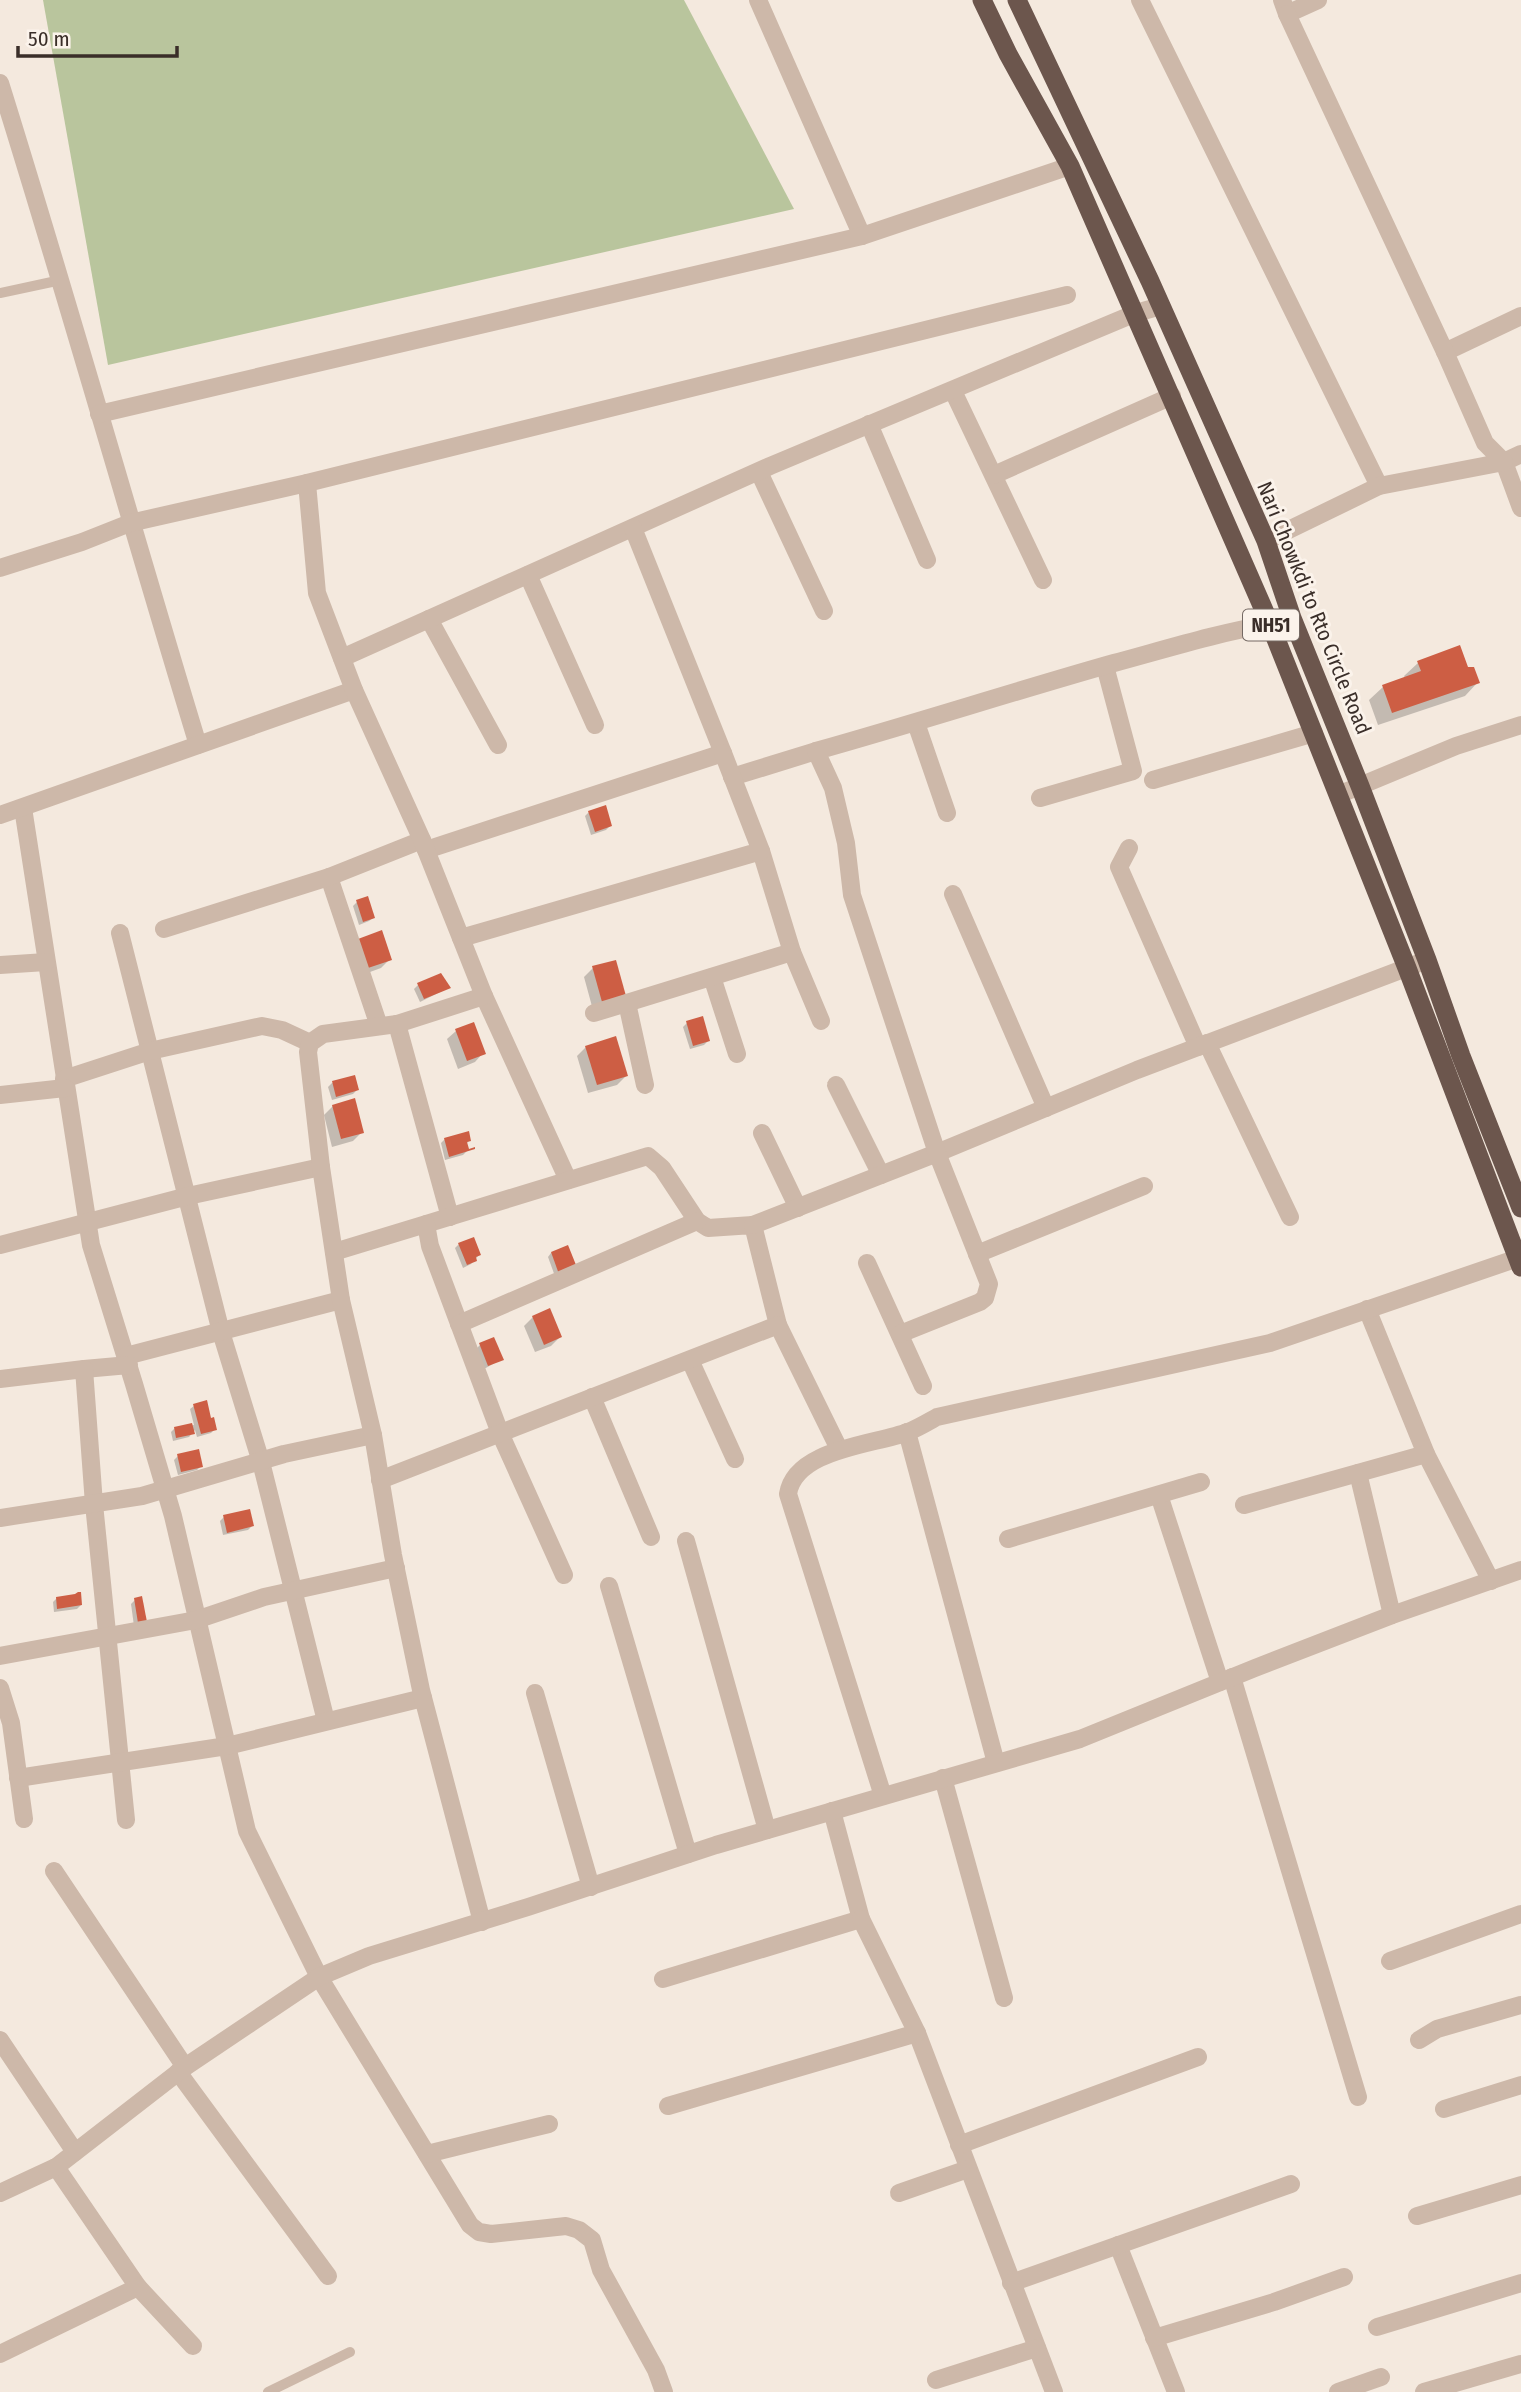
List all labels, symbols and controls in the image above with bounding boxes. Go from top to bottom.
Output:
scale bar [18,14,177,58]
text: 50 m [28,26,70,52]
street label: Nari Chowkdi to Rto Circle Road [1251,478,1377,738]
road number: NH51 [1243,610,1299,640]

